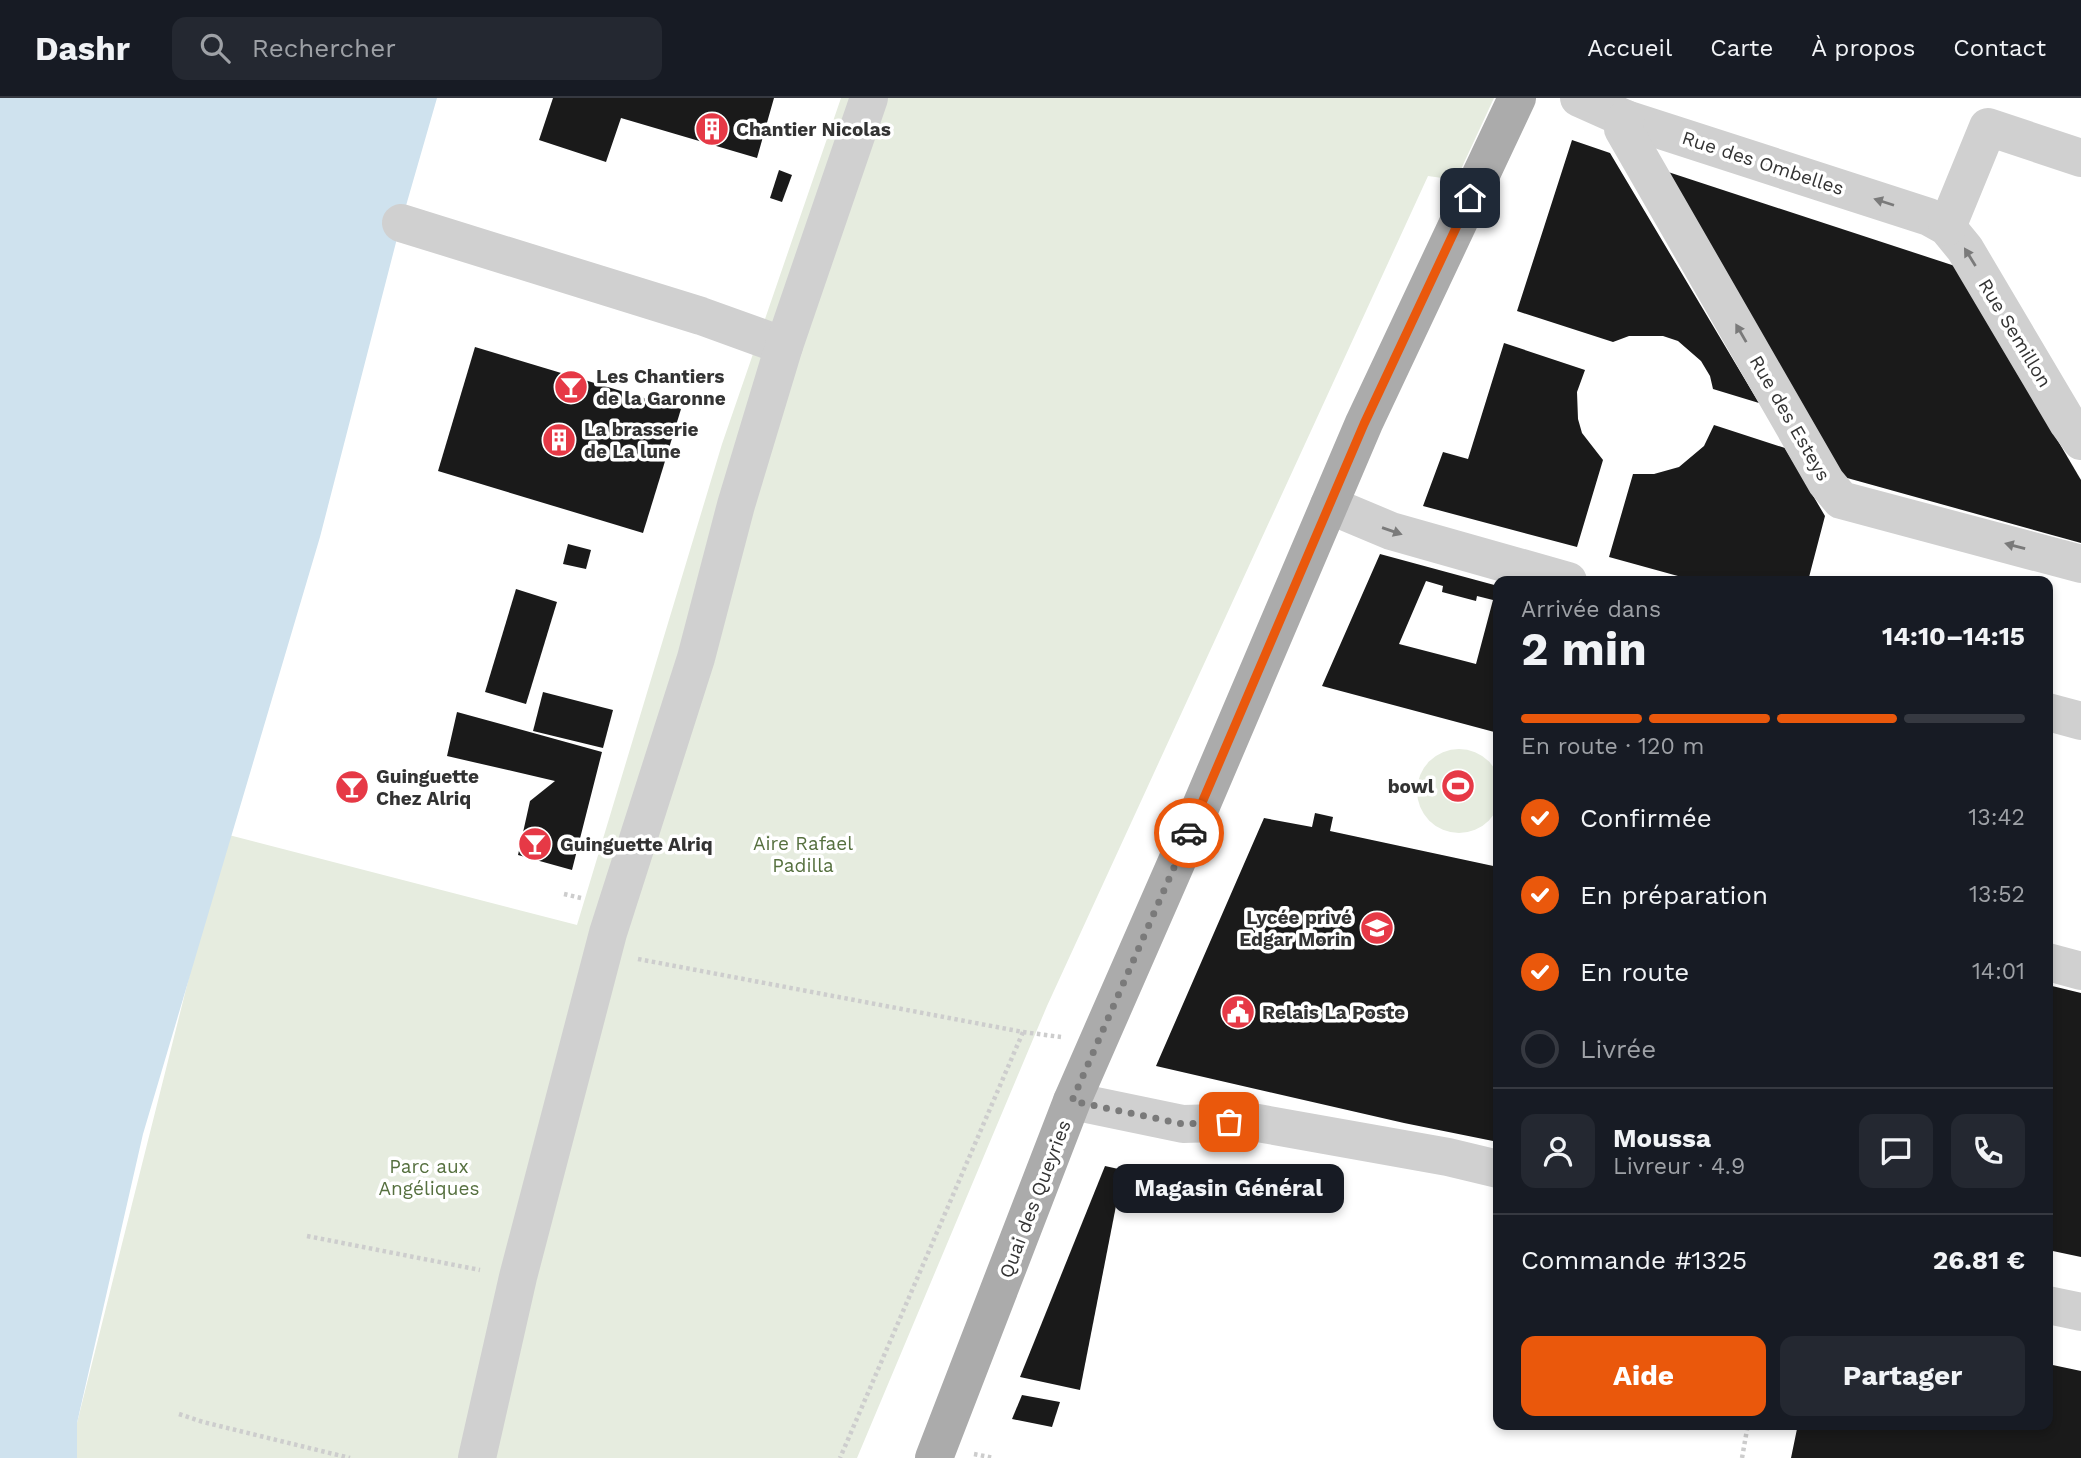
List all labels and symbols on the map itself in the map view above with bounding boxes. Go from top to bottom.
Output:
building icon: Chantier Nicolas [693,110,731,148]
place label: Chantier Nicolas [736,118,891,141]
street label: Rue des Ombelles [1679,126,1847,200]
pin [1440,168,1500,228]
one-way arrow [1873,196,1894,207]
one-way arrow [1963,248,1976,267]
street label: Rue Semillon [1974,274,2056,392]
one-way arrow [1735,324,1747,343]
street label: Rue des Esteys [1745,351,1835,485]
place label: Les Chantiers de la Garonne [596,365,726,410]
bar icon: Les Chantiers de la Garonne [552,368,590,406]
place label: La brasserie de La lune [584,418,699,463]
building icon: La brasserie de La lune [540,421,578,459]
one-way arrow [1382,526,1403,537]
one-way arrow [2004,541,2025,551]
place label: Guinguette Chez Alriq [376,765,479,810]
sports icon: bowl [1439,767,1477,805]
bar icon: Guinguette Chez Alriq [333,768,371,806]
place label: bowl [1388,775,1435,798]
courier [1154,798,1224,868]
bar icon: Guinguette Alriq [516,825,554,863]
park label: Aire Rafael Padilla [753,832,853,877]
place label: Guinguette Alriq [560,833,713,856]
place label: Lycée privé Edgar Morin [1239,906,1352,951]
school or university icon: Lycée privé Edgar Morin [1358,909,1396,947]
public building icon: Relais La Poste [1219,993,1257,1031]
place label: Relais La Poste [1262,1001,1405,1024]
pin [1199,1092,1259,1152]
street label: Quai des Queyries [994,1117,1076,1281]
park label: Parc aux Angéliques [379,1155,479,1200]
callout: Magasin Général [1114,1164,1344,1213]

